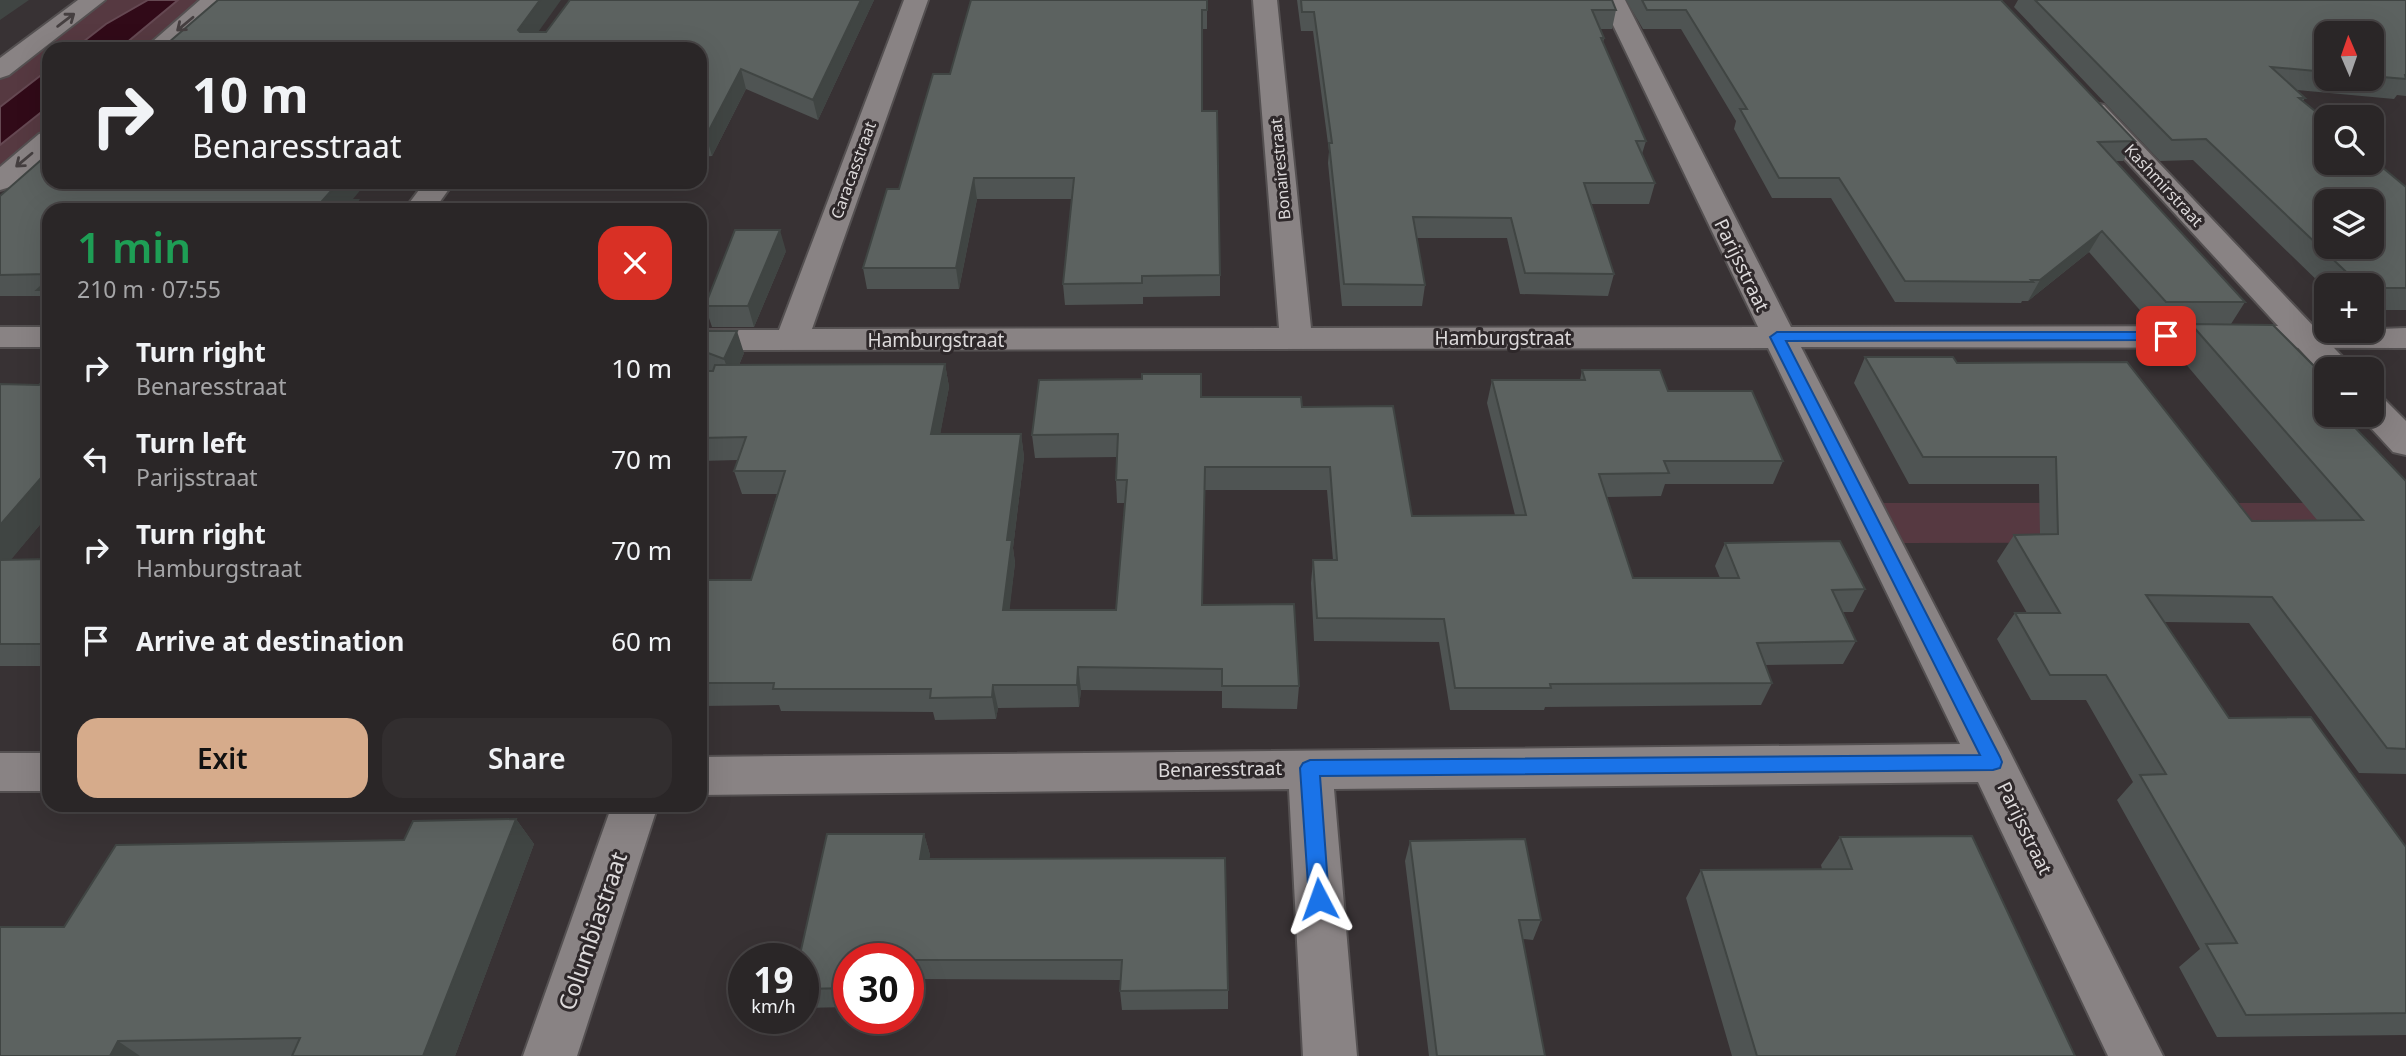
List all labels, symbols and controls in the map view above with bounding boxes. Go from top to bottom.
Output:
one-way arrow [56,13,75,28]
one-way arrow [177,17,195,32]
north arrow [2314,21,2384,91]
map controls [2314,21,2384,427]
text: 10 m [192,61,309,127]
icon: right [77,70,168,161]
button: search [2314,105,2384,175]
street label: Bonairestraat [1265,117,1295,221]
street label: Caracasstraat [825,118,881,222]
text: Benaresstraat [192,124,401,167]
street label: Kashmirstraat [2120,139,2208,231]
one-way arrow [16,152,34,168]
button: layers [2314,189,2384,259]
street label: Parijsstraat [1708,214,1776,316]
text: 1 min [77,218,191,275]
button: close [598,226,672,300]
text: 210 m · 07:55 [77,273,221,305]
button: + [2314,273,2384,343]
pin [2136,306,2196,366]
icon: arrive [2147,317,2185,355]
street label: Hamburgstraat [1435,325,1572,351]
street label: Hamburgstraat [868,327,1005,353]
text: Turn right [136,334,266,370]
icon: right [77,349,115,387]
text: 10 m [611,350,672,386]
button: − [2314,357,2384,427]
text: Benaresstraat [136,370,287,402]
text: Turn left [136,425,247,461]
icon: left [77,440,115,478]
text: 70 m [611,441,672,477]
text: Parijsstraat [136,461,258,493]
text: Turn right [136,516,266,552]
icon: right [77,531,115,569]
text: 70 m [611,532,672,568]
text: Hamburgstraat [136,552,302,584]
icon: arrive [77,622,115,660]
text: Arrive at destination [136,623,405,659]
text: 60 m [611,623,672,659]
button: Exit [77,718,368,798]
button: Share [382,718,672,798]
street label: Benaresstraat [1158,755,1283,783]
street label: Parijsstraat [1991,777,2059,879]
street label: Columbiastraat [550,847,634,1014]
position arrow [1282,862,1356,936]
speed limit sign: 30 [833,943,924,1034]
text: 19 [753,956,794,1003]
text: km/h [751,994,796,1018]

